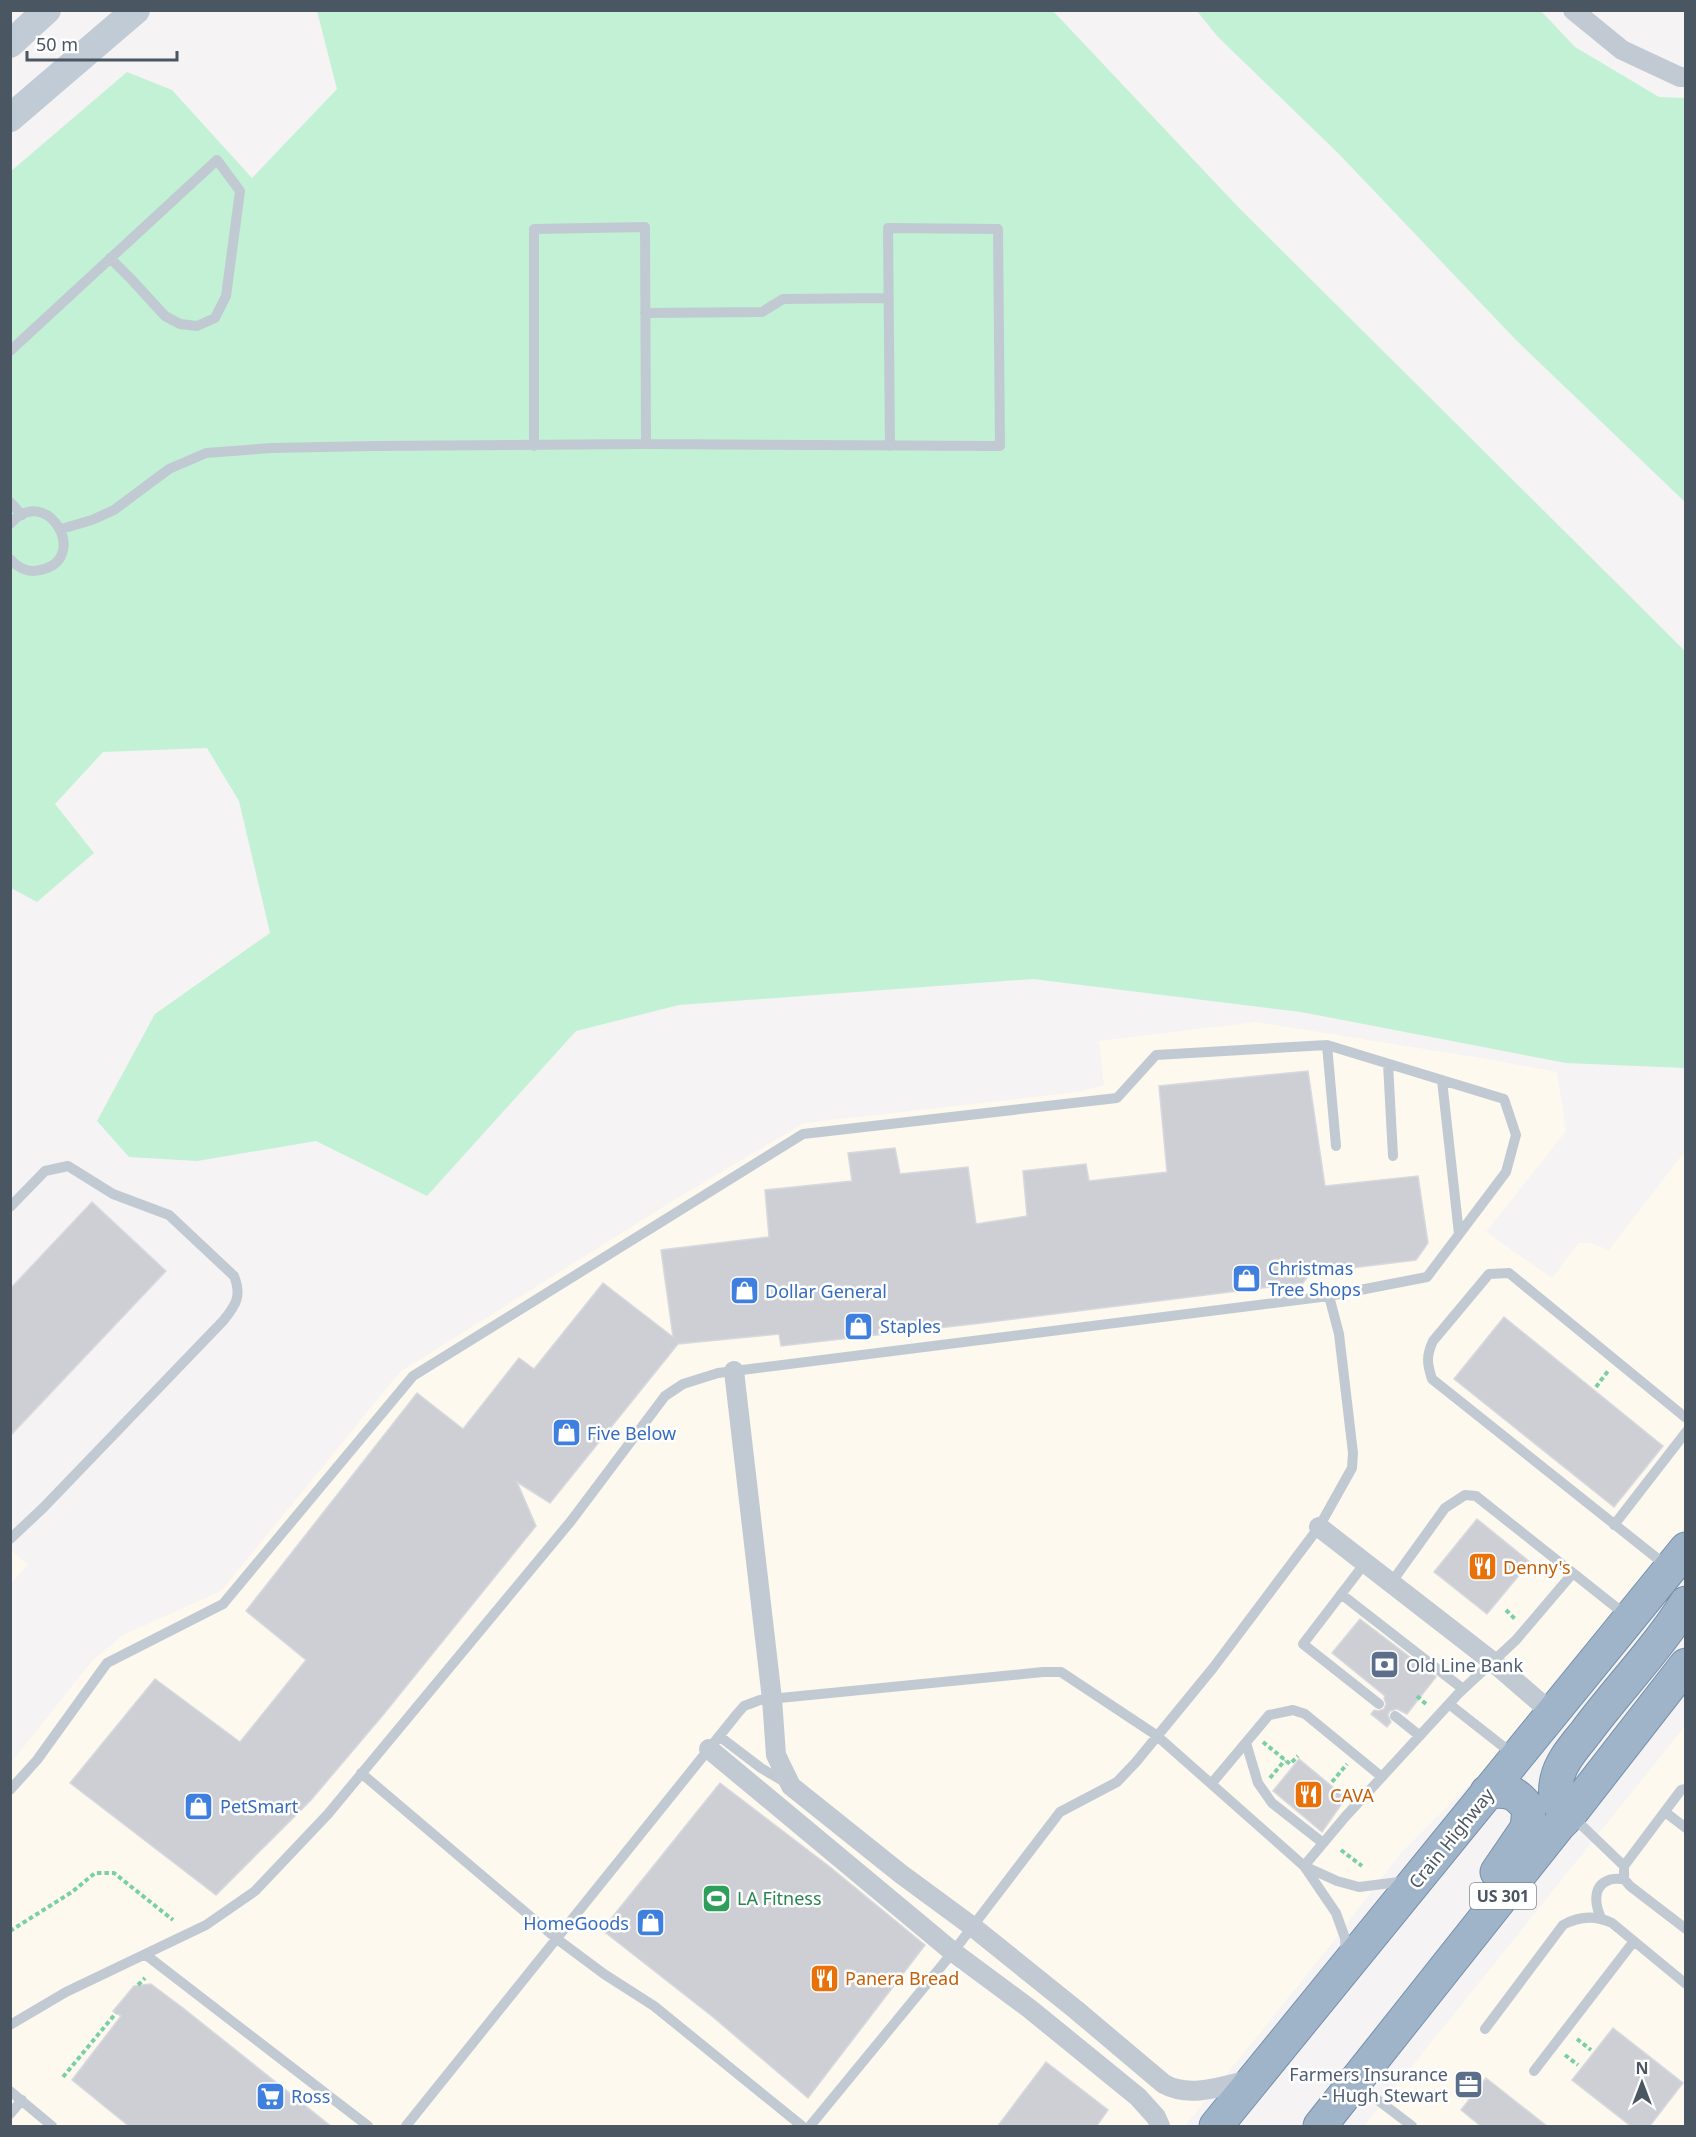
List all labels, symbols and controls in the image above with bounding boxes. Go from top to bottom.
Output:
scale bar [27,24,177,62]
text: 50 m [36,32,78,56]
place label: Christmas Tree Shops [1268,1256,1361,1301]
shop icon: Christmas Tree Shops [1231,1262,1263,1294]
shop icon: Dollar General [728,1275,760,1307]
place label: Dollar General [765,1279,887,1303]
shop icon: Staples [843,1310,875,1342]
place label: Staples [880,1314,941,1338]
shop icon: Five Below [550,1417,582,1449]
place label: Five Below [587,1421,676,1445]
restaurant icon: Denny's [1466,1551,1498,1583]
place label: Denny's [1503,1555,1571,1579]
bank icon: Old Line Bank [1369,1649,1401,1681]
place label: Old Line Bank [1406,1653,1523,1677]
restaurant icon: CAVA [1293,1779,1325,1811]
street label: Crain Highway [1403,1782,1499,1893]
place label: CAVA [1330,1783,1374,1807]
shop icon: PetSmart [183,1790,215,1822]
place label: PetSmart [220,1794,299,1818]
sports icon: LA Fitness [700,1882,732,1914]
road number: US 301 [1470,1883,1536,1909]
place label: LA Fitness [737,1886,822,1910]
shop icon: HomeGoods [634,1907,666,1939]
place label: HomeGoods [523,1911,629,1935]
restaurant icon: Panera Bread [808,1962,840,1994]
place label: Panera Bread [845,1966,959,1990]
north arrow [1612,2053,1672,2113]
text: N [1635,2057,1649,2079]
place label: Farmers Insurance - Hugh Stewart [1289,2062,1448,2107]
office icon: Farmers Insurance - Hugh Stewart [1453,2068,1485,2100]
supermarket icon: Ross [254,2080,286,2112]
place label: Ross [291,2084,330,2108]

